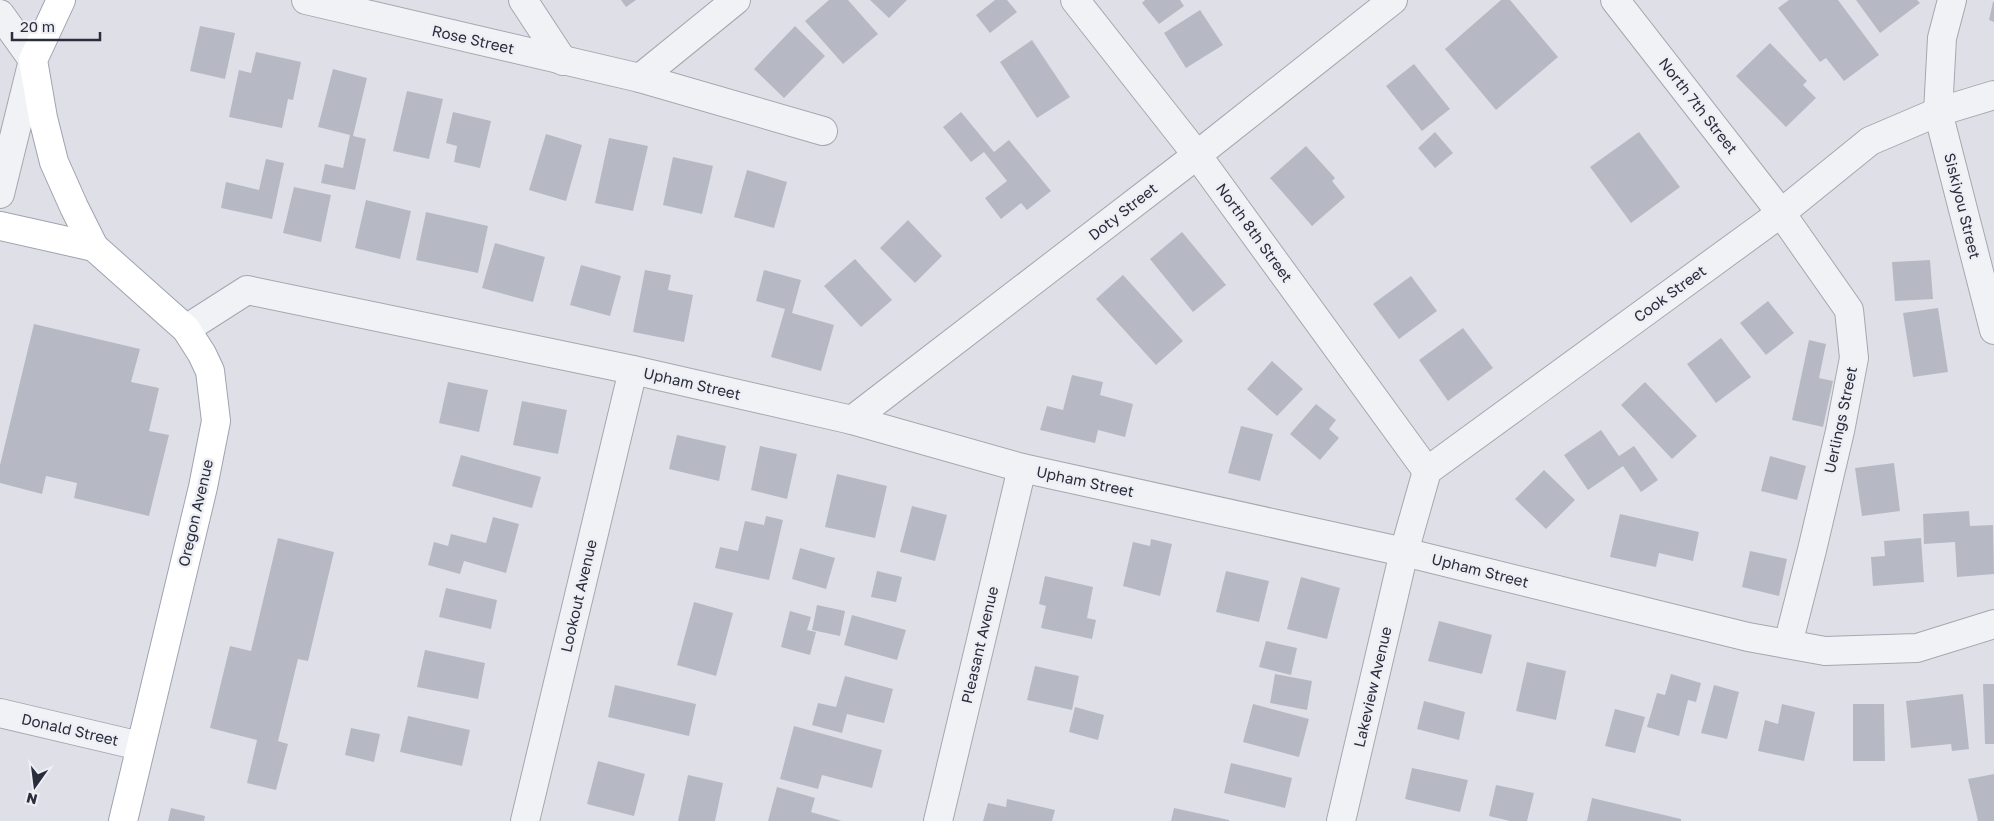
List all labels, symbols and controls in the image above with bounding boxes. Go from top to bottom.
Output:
scale bar [12,10,100,42]
text: 20 m [20,17,55,35]
street label: Rose Street [430,21,516,57]
street label: North 7th Street [1656,54,1742,157]
street label: Siskiyou Street [1941,151,1985,261]
street label: Doty Street [1084,179,1160,244]
street label: North 8th Street [1213,179,1297,285]
street label: Cook Street [1630,261,1709,325]
street label: Upham Street [642,363,743,403]
street label: Uerlings Street [1820,365,1860,475]
street label: Oregon Avenue [174,457,216,568]
street label: Upham Street [1035,462,1136,500]
street label: Lookout Avenue [556,537,600,654]
street label: Upham Street [1430,549,1531,591]
street label: Pleasant Avenue [957,584,1001,705]
street label: Lakeview Avenue [1349,624,1395,749]
street label: Donald Street [20,709,121,749]
north arrow [10,761,60,811]
text: N [25,790,39,809]

